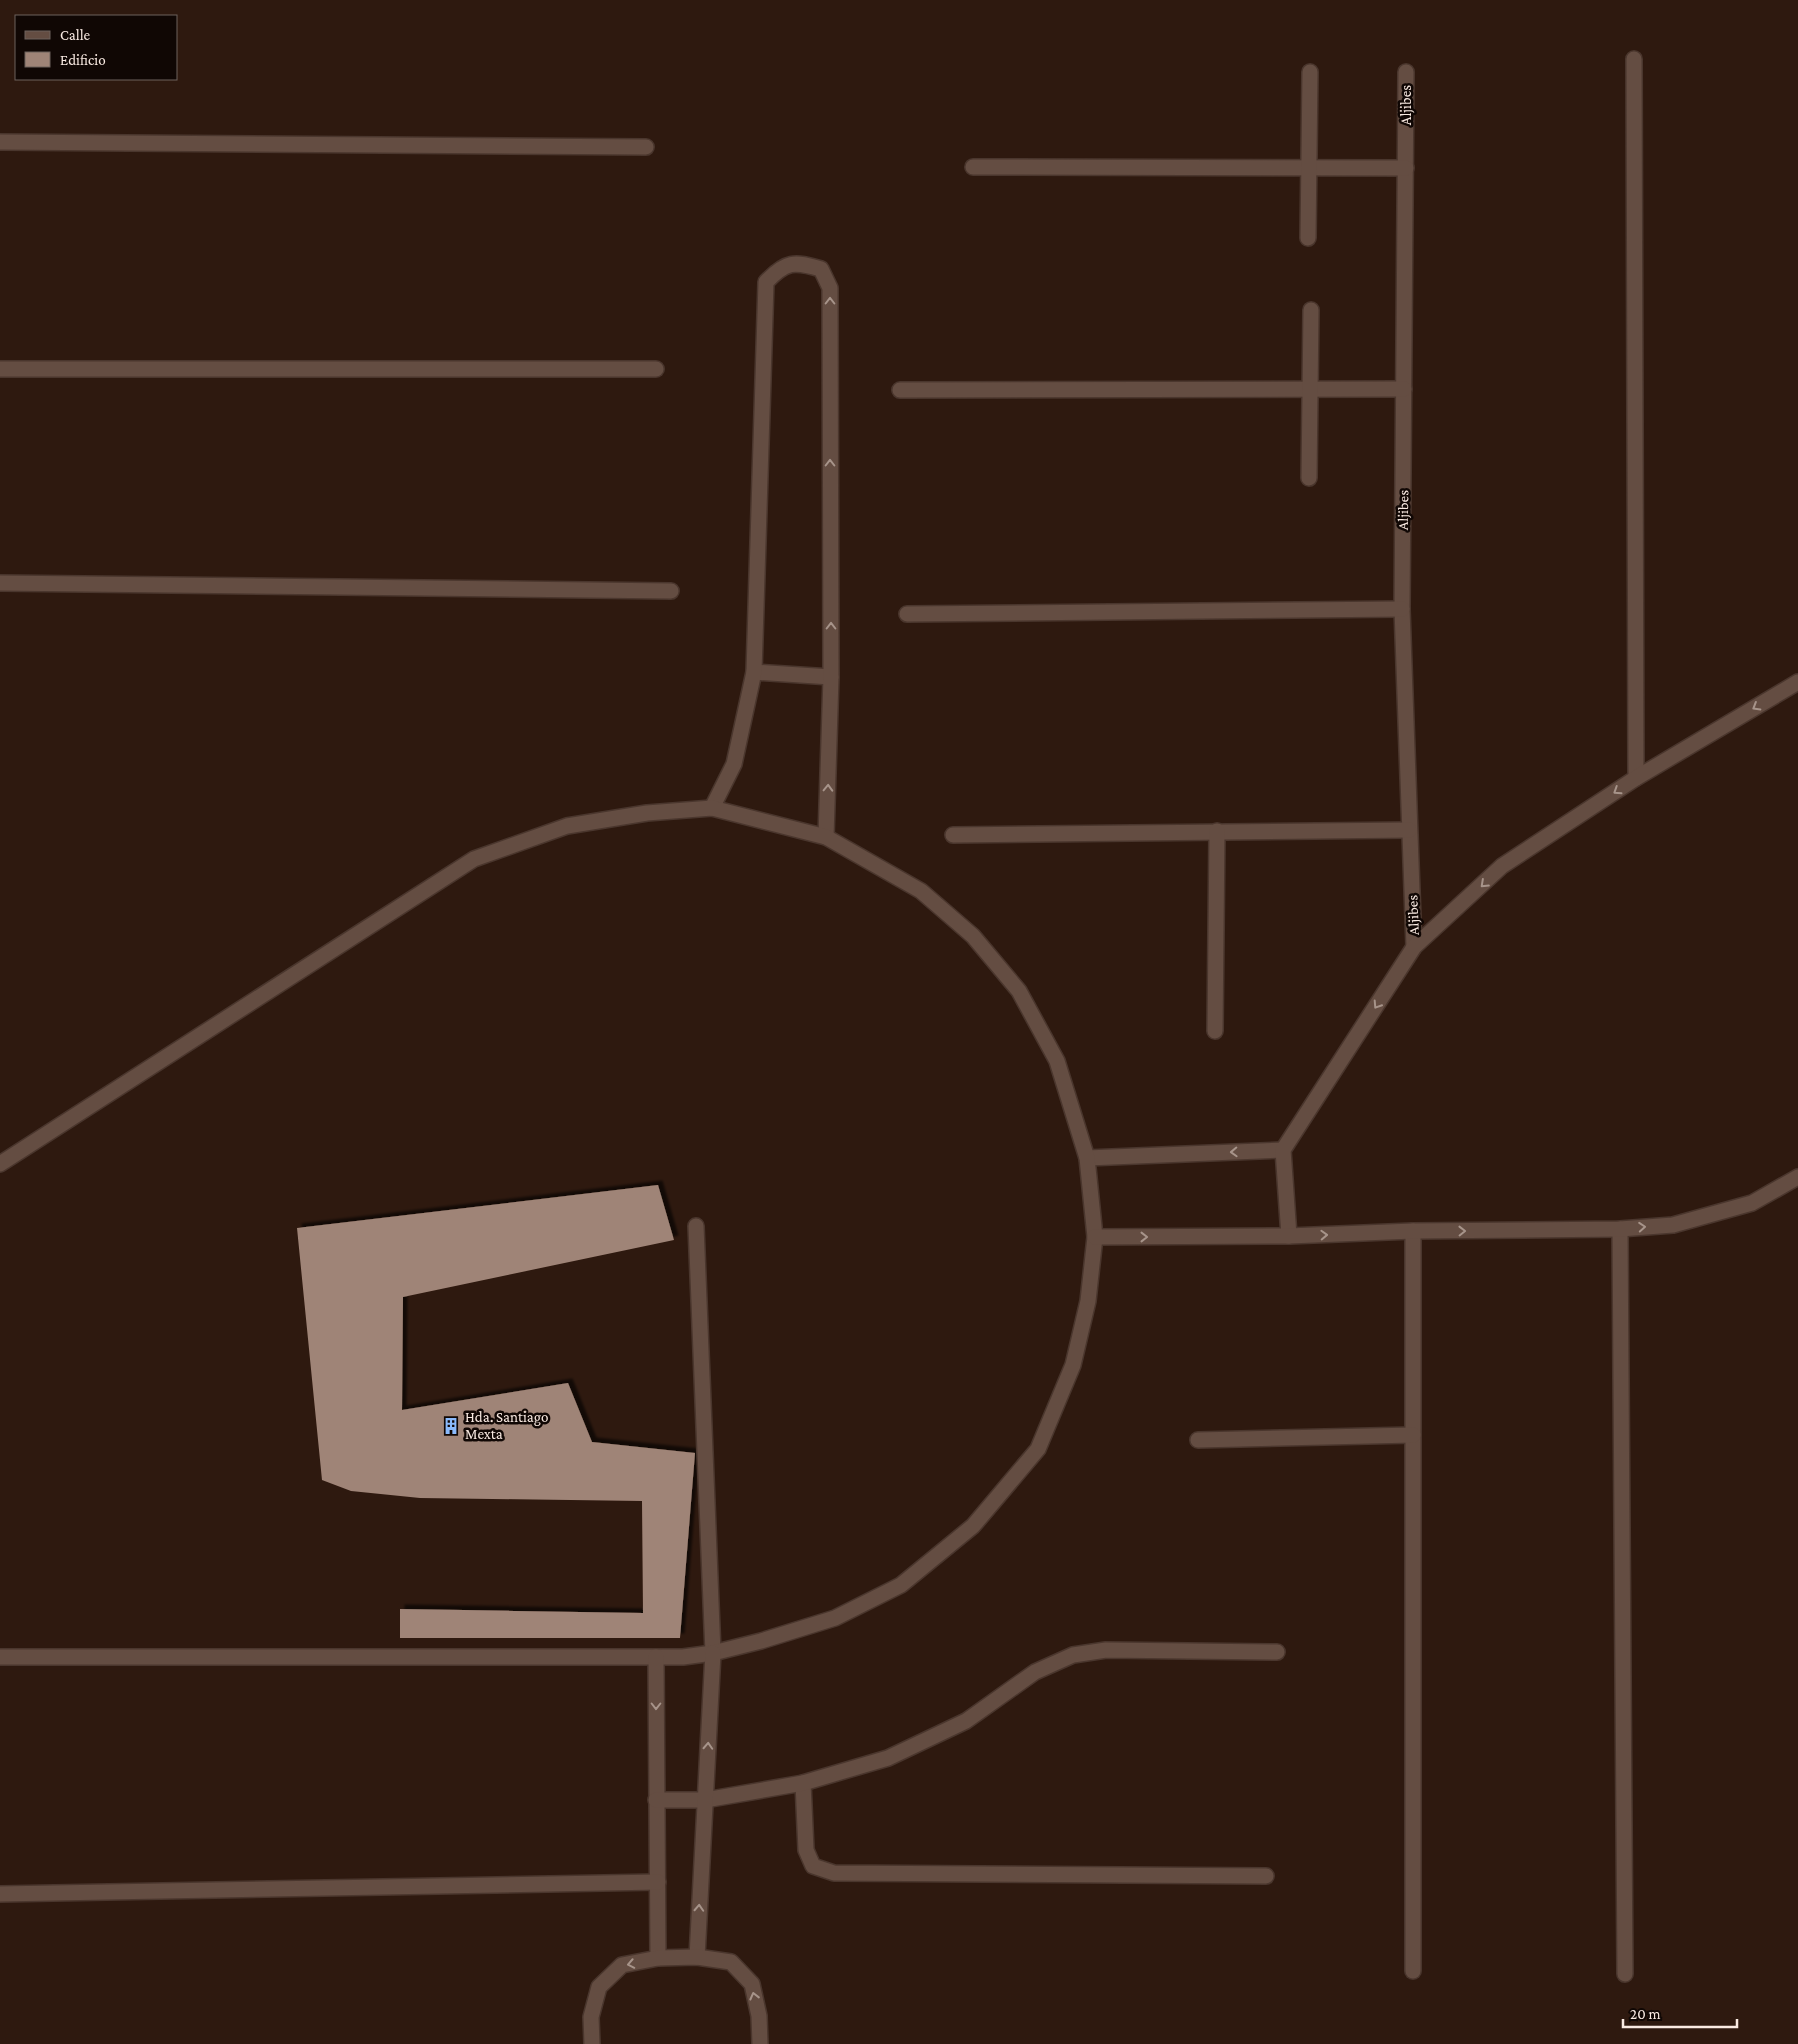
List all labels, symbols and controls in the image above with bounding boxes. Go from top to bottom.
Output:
legend [15,15,178,80]
text: Calle [60,27,91,43]
text: Edificio [60,52,106,68]
street label: Aljibes [1398,85,1415,125]
one-way arrow [825,297,835,304]
one-way arrow [825,459,835,467]
street label: Aljibes [1395,490,1412,530]
one-way arrow [826,622,836,630]
one-way arrow [1753,701,1762,711]
one-way arrow [822,784,833,792]
one-way arrow [1613,785,1623,794]
one-way arrow [1480,878,1489,887]
street label: Aljibes [1404,894,1423,935]
one-way arrow [1374,999,1383,1008]
one-way arrow [1230,1147,1238,1157]
one-way arrow [1638,1222,1646,1233]
one-way arrow [1458,1226,1466,1236]
one-way arrow [1320,1229,1328,1240]
one-way arrow [1140,1232,1148,1242]
place label: Hda. Santiago Mexta [465,1409,548,1442]
building icon: Hda. Santiago Mexta [441,1416,461,1436]
one-way arrow [651,1702,661,1710]
one-way arrow [702,1742,713,1750]
one-way arrow [694,1904,705,1912]
one-way arrow [626,1958,635,1968]
one-way arrow [750,1992,760,2000]
scale bar [1623,1996,1737,2028]
text: 20 m [1630,2006,1661,2022]

